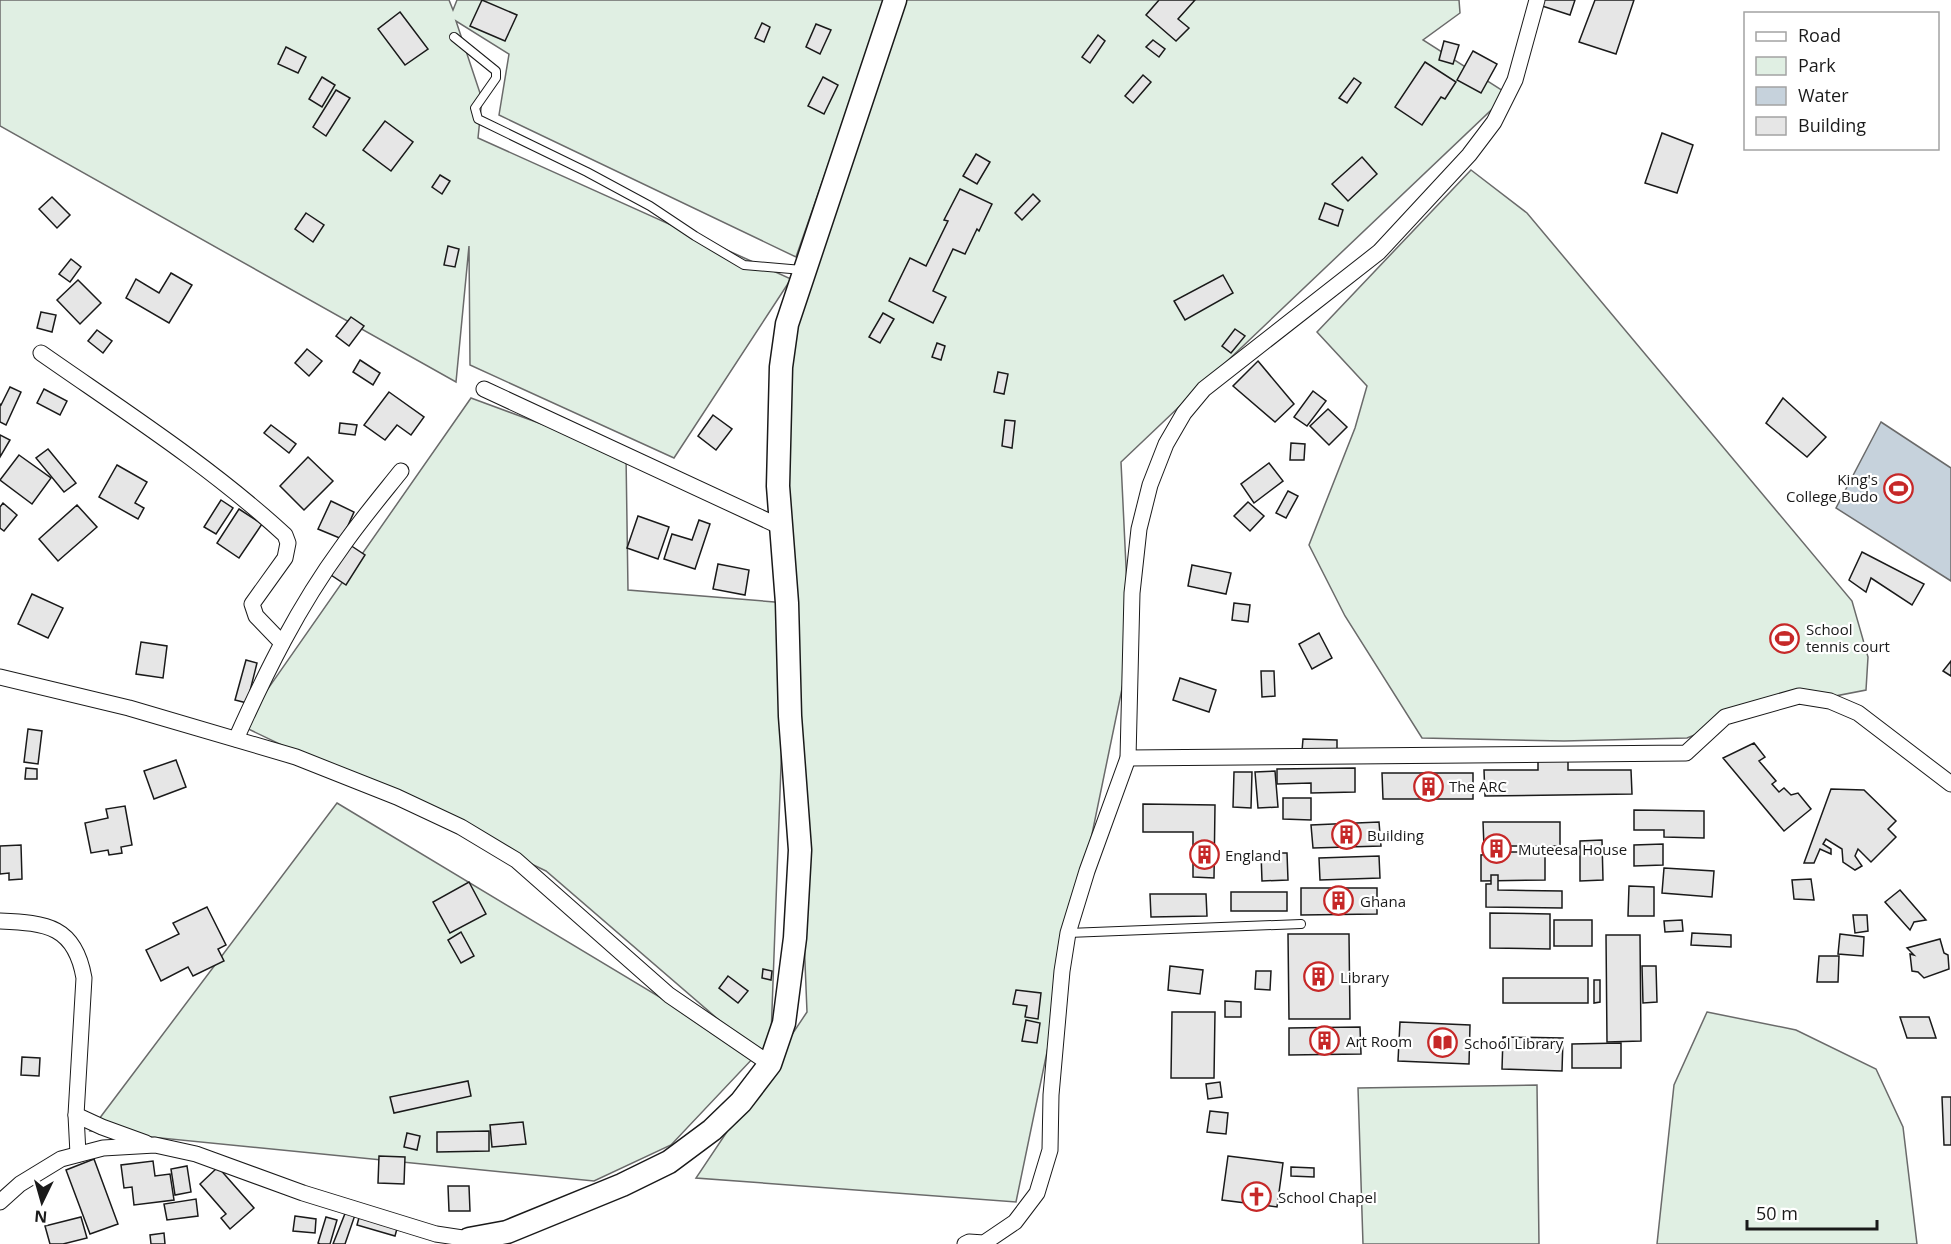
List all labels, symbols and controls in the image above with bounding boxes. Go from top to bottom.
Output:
legend [1744,12,1939,150]
text: Road [1798,23,1841,47]
text: Park [1798,53,1836,77]
text: Water [1798,83,1849,107]
text: Building [1798,113,1866,137]
place label: King's College Budo [1786,469,1878,506]
sports icon: King's College Budo [1883,472,1915,504]
place label: School tennis court [1806,619,1890,656]
sports icon: School tennis court [1769,622,1801,654]
building icon: The ARC [1412,770,1444,802]
place label: The ARC [1449,776,1507,796]
building icon: Building [1330,819,1362,851]
place label: Building [1367,825,1424,845]
building icon: Muteesa House [1481,833,1513,865]
building icon: England [1188,839,1220,871]
place label: Muteesa House [1518,839,1627,859]
place label: England [1225,845,1281,865]
building icon: Ghana [1323,885,1355,917]
place label: Ghana [1360,891,1406,911]
building icon: Library [1303,961,1335,993]
place label: Library [1340,967,1389,987]
building icon: Art Room [1309,1025,1341,1057]
library icon: School Library [1427,1027,1459,1059]
place label: Art Room [1346,1031,1412,1051]
place label: School Library [1464,1033,1564,1053]
north arrow [12,1172,72,1232]
church icon: School Chapel [1241,1181,1273,1213]
place label: School Chapel [1278,1187,1377,1207]
scale bar [1747,1193,1878,1231]
text: 50 m [1756,1201,1798,1225]
text: N [33,1205,48,1228]

